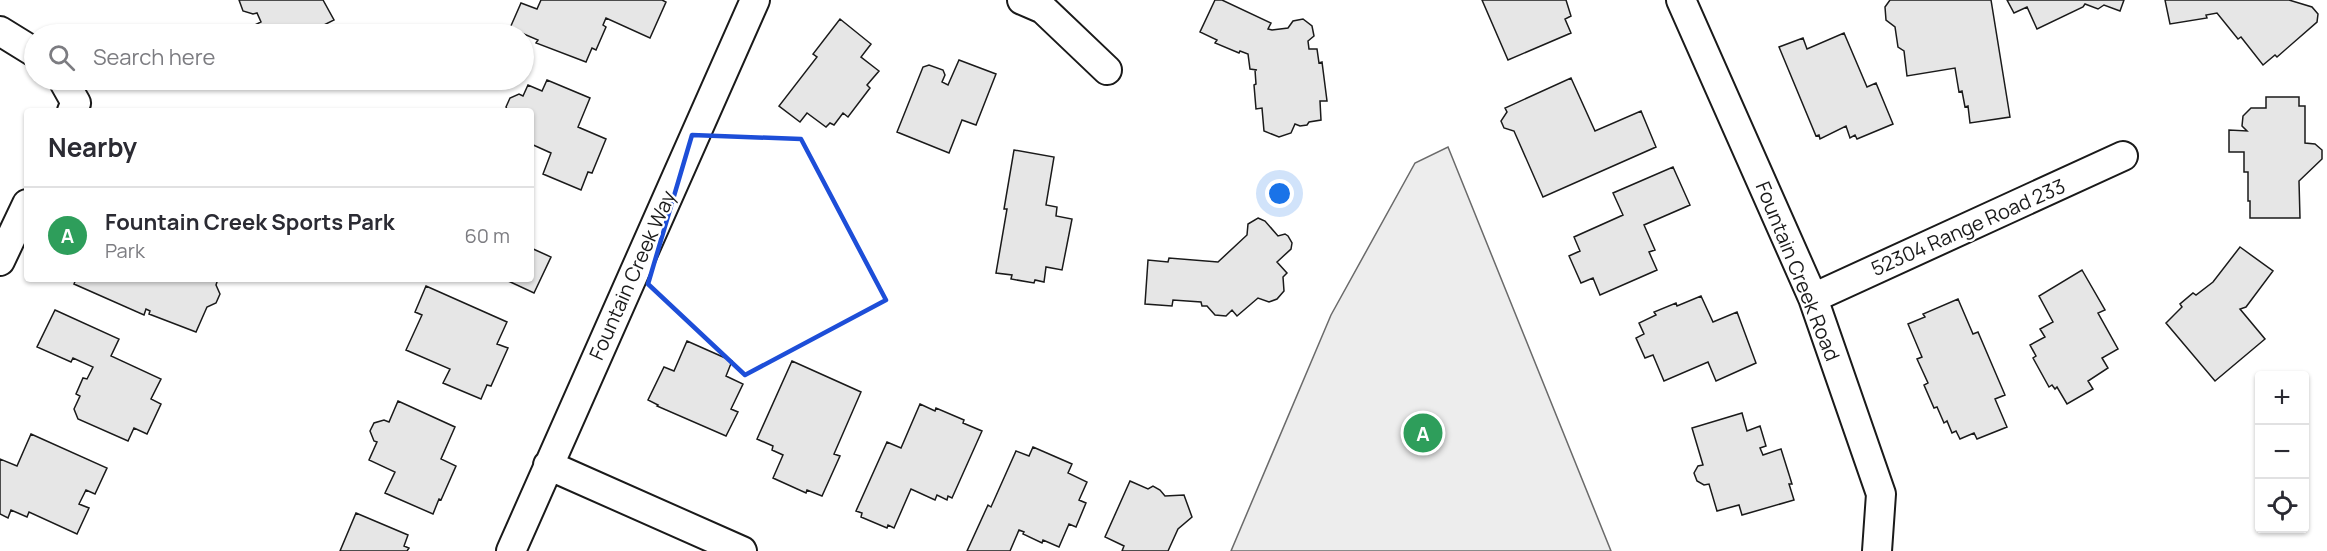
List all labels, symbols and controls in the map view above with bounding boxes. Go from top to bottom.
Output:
search box [24,24,534,90]
icon: search [45,41,78,74]
text: Search here [93,42,215,72]
text: Nearby [48,129,137,165]
street label: 52304 Range Road 233 [1867,172,2069,282]
street label: Fountain Creek Road [1750,177,1846,365]
your location [1265,179,1294,208]
street label: Fountain Creek Way [583,186,682,364]
text: Fountain Creek Sports Park [105,207,395,237]
text: A [61,222,74,249]
text: 60 m [464,222,510,249]
text: Park [105,237,145,264]
map controls [2255,371,2309,533]
button: + [2255,371,2309,425]
pin: A [1404,410,1442,456]
button: − [2255,425,2309,479]
button: locate [2255,479,2309,533]

